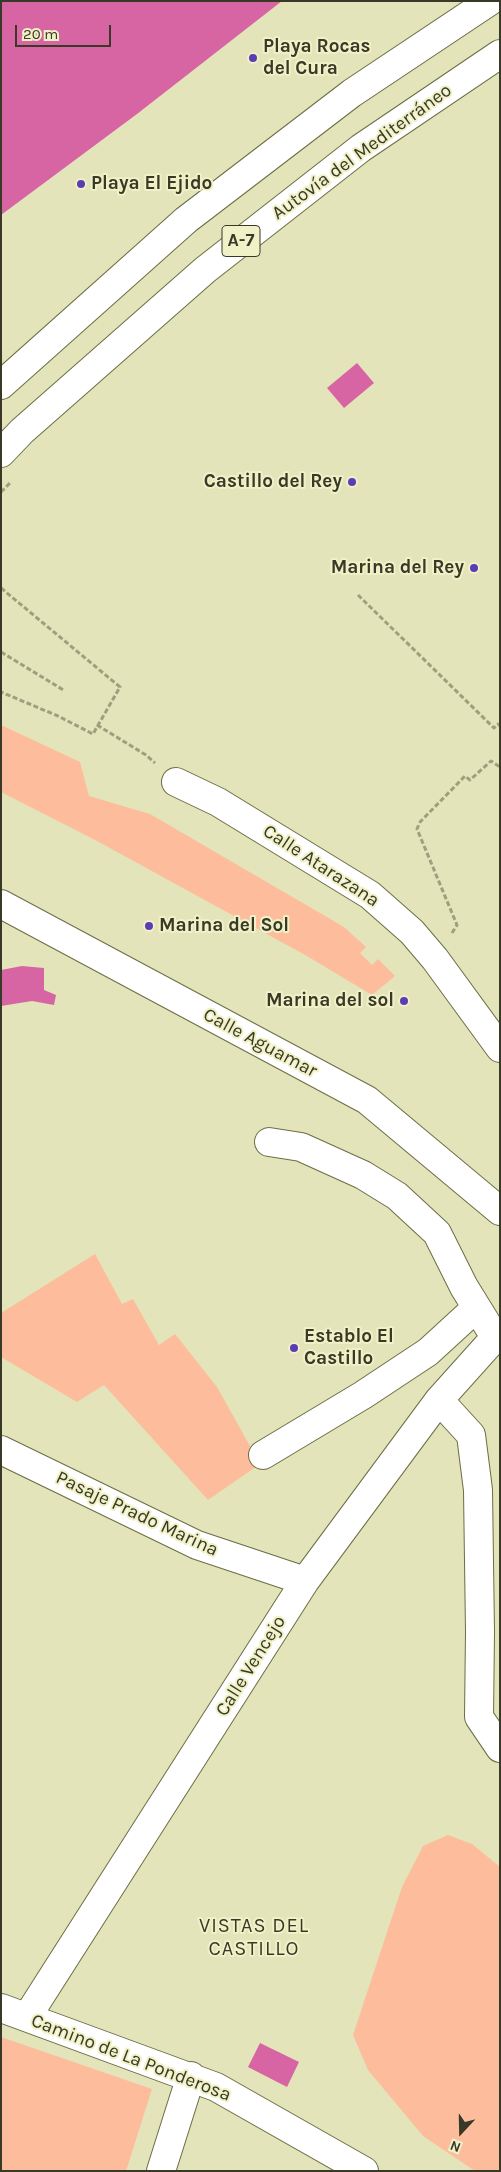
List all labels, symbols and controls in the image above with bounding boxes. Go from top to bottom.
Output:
scale bar [18,15,114,47]
text: 20 m [23,25,58,43]
place label: Playa Rocas del Cura [263,36,371,80]
marker: Playa Rocas del Cura [247,52,259,64]
street label: Autovía del Mediterráneo [268,79,456,225]
place label: Playa El Ejido [91,173,212,195]
marker: Playa El Ejido [75,178,87,190]
road number: A-7 [222,226,260,256]
place label: Castillo del Rey [204,471,342,493]
marker: Castillo del Rey [346,476,358,488]
place label: Marina del Rey [331,557,464,579]
marker: Marina del Rey [468,562,480,574]
street label: Calle Atarazana [258,820,384,912]
place label: Marina del Sol [159,915,289,937]
marker: Marina del Sol [143,920,155,932]
place label: Marina del sol [266,990,394,1012]
marker: Marina del sol [398,995,410,1007]
street label: Calle Aguamar [199,1003,321,1083]
place label: Establo El Castillo [304,1326,394,1370]
marker: Establo El Castillo [288,1342,300,1354]
street label: Pasaje Prado Marina [52,1466,222,1562]
street label: Calle Vencejo [211,1612,291,1720]
district label: VISTAS DEL CASTILLO [198,1914,310,1961]
street label: Camino de La Ponderosa [28,2009,234,2107]
north arrow [436,2107,486,2157]
text: N [448,2137,463,2156]

